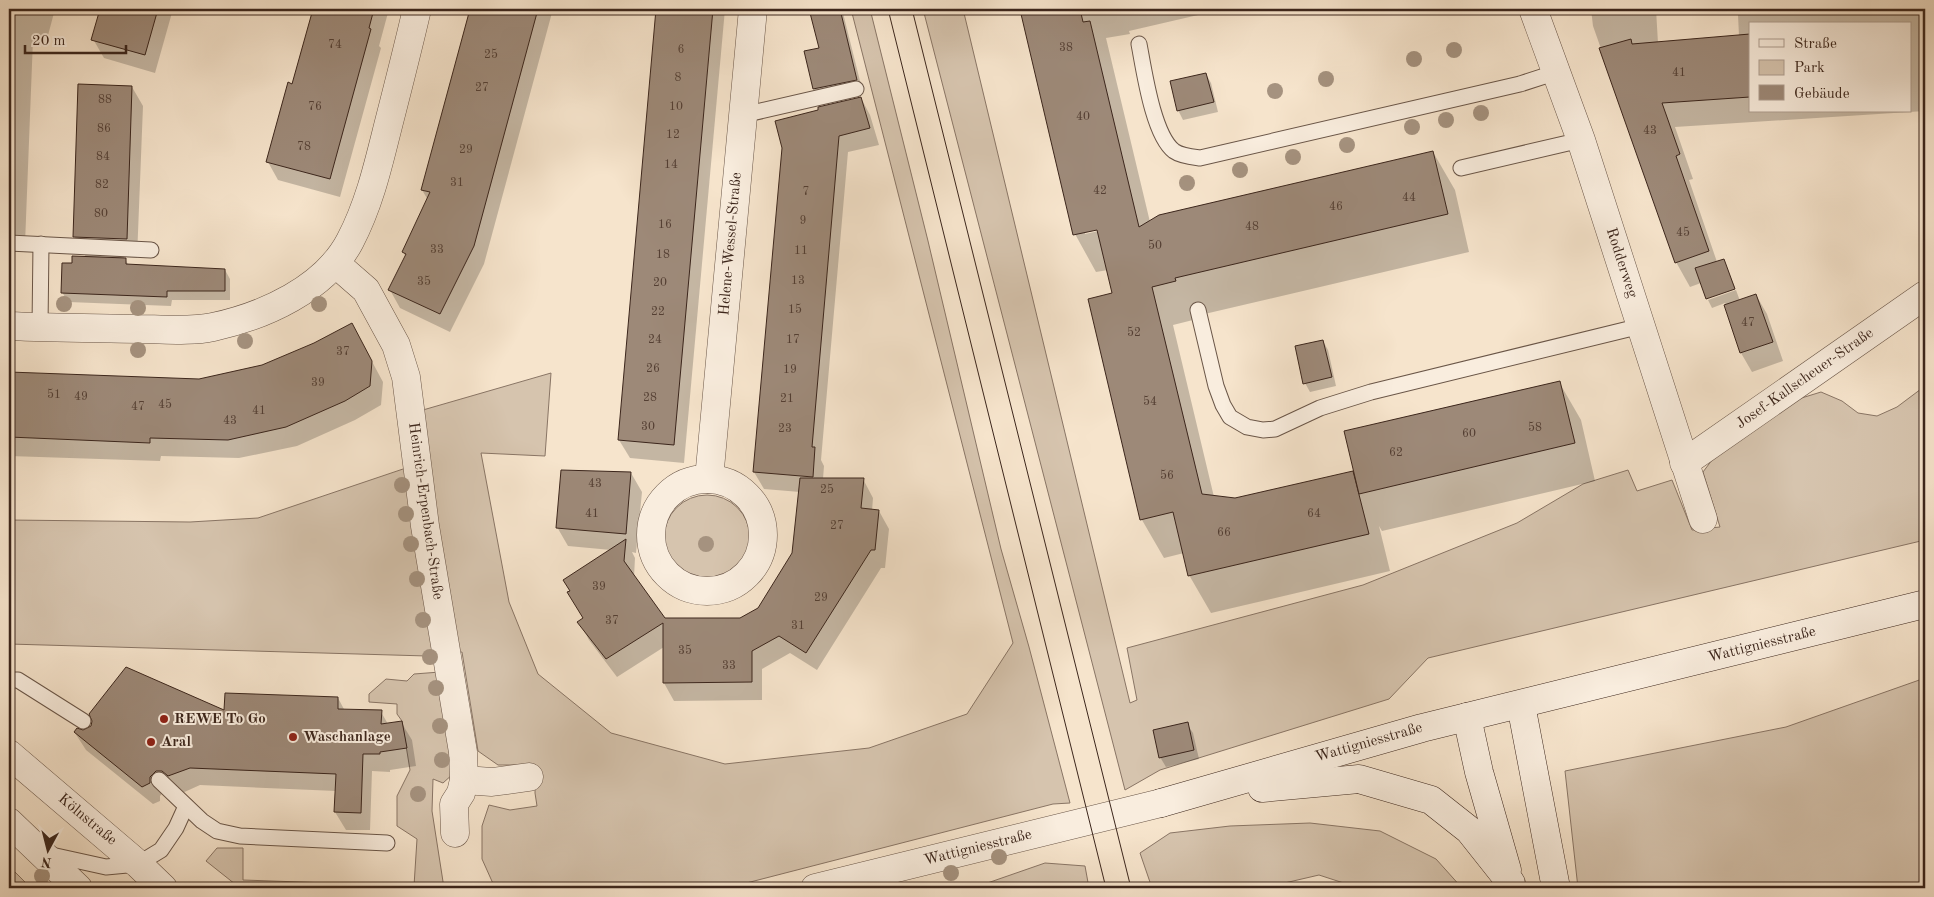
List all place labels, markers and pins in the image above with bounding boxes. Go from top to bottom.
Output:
place label: REWE To Go [174,712,266,727]
marker: REWE To Go [158,713,170,725]
place label: Waschanlage [303,730,391,745]
marker: Waschanlage [287,731,299,743]
place label: Aral [161,735,191,750]
marker: Aral [145,736,157,748]

